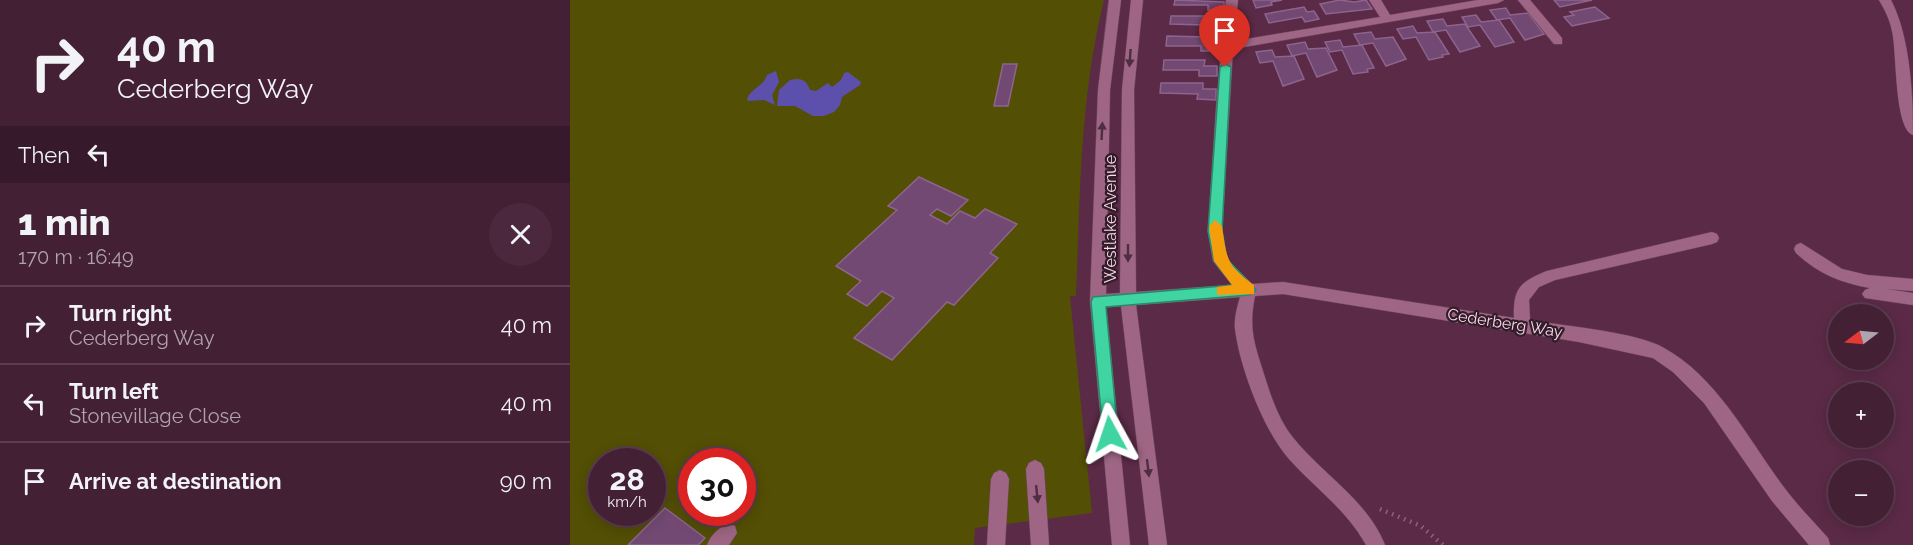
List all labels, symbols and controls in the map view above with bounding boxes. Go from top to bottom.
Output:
pin [1199,5,1250,67]
icon: arrive [1208,14,1241,47]
text: 40 m [117,23,216,72]
icon: right [18,24,96,102]
one-way arrow [1126,49,1135,68]
text: Cederberg Way [117,73,313,104]
one-way arrow [1098,121,1107,140]
icon: left [82,138,115,171]
text: Then [18,142,70,168]
street label: Westlake Avenue [1101,155,1120,283]
text: 1 min [18,201,110,243]
button: close [489,203,552,266]
one-way arrow [1123,243,1133,262]
text: 170 m · 16:49 [18,245,134,269]
text: Turn right [69,300,172,326]
north arrow [1828,304,1894,370]
map controls [1828,304,1894,526]
street label: Cederberg Way [1446,305,1564,342]
icon: right [18,309,51,342]
text: 40 m [501,312,552,338]
text: Cederberg Way [69,326,215,350]
text: Turn left [69,378,159,404]
button: + [1828,382,1894,448]
icon: left [18,387,51,420]
text: 40 m [501,390,552,416]
position arrow [1078,402,1142,466]
text: Stonevillage Close [69,404,241,428]
speed limit sign: 30 [678,448,756,526]
one-way arrow [1143,458,1153,477]
button: − [1828,460,1894,526]
text: 28 [609,462,645,497]
icon: arrive [18,465,51,498]
text: Arrive at destination [69,468,282,494]
text: 90 m [500,468,552,494]
one-way arrow [1032,485,1042,504]
text: km/h [607,493,647,511]

